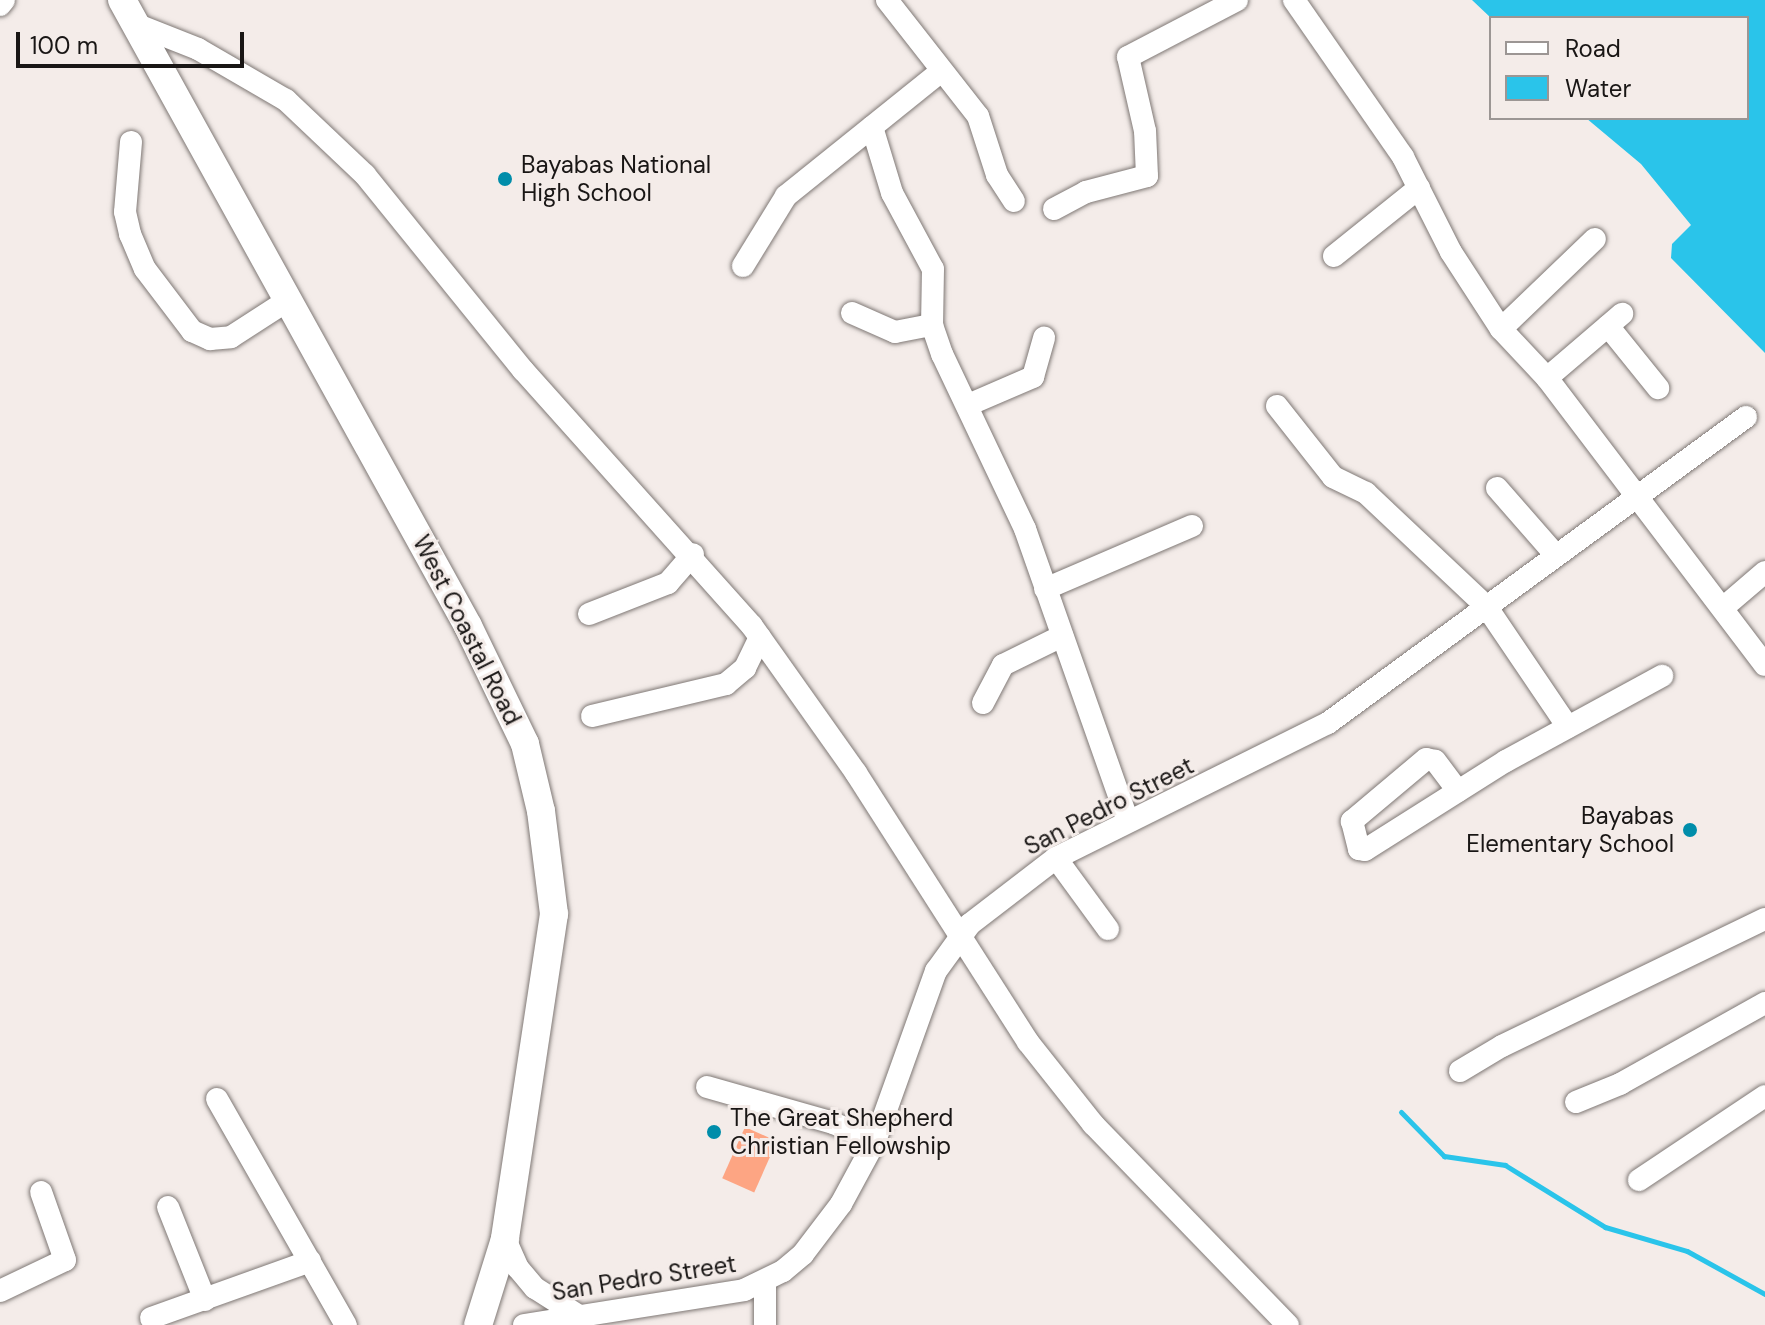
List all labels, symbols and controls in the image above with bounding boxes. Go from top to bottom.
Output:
scale bar [20,16,248,66]
legend [1489,16,1749,120]
text: 100 m [30,30,98,61]
text: Road [1565,33,1621,64]
text: Water [1565,73,1631,104]
place label: Bayabas National High School [521,151,711,207]
marker: Bayabas National High School [496,170,514,188]
street label: West Coastal Road [407,530,527,730]
street label: San Pedro Street [1020,751,1198,861]
place label: Bayabas Elementary School [1466,802,1674,858]
marker: Bayabas Elementary School [1681,821,1699,839]
place label: The Great Shepherd Christian Fellowship [730,1104,953,1160]
marker: The Great Shepherd Christian Fellowship [705,1123,723,1141]
street label: San Pedro Street [550,1249,738,1307]

